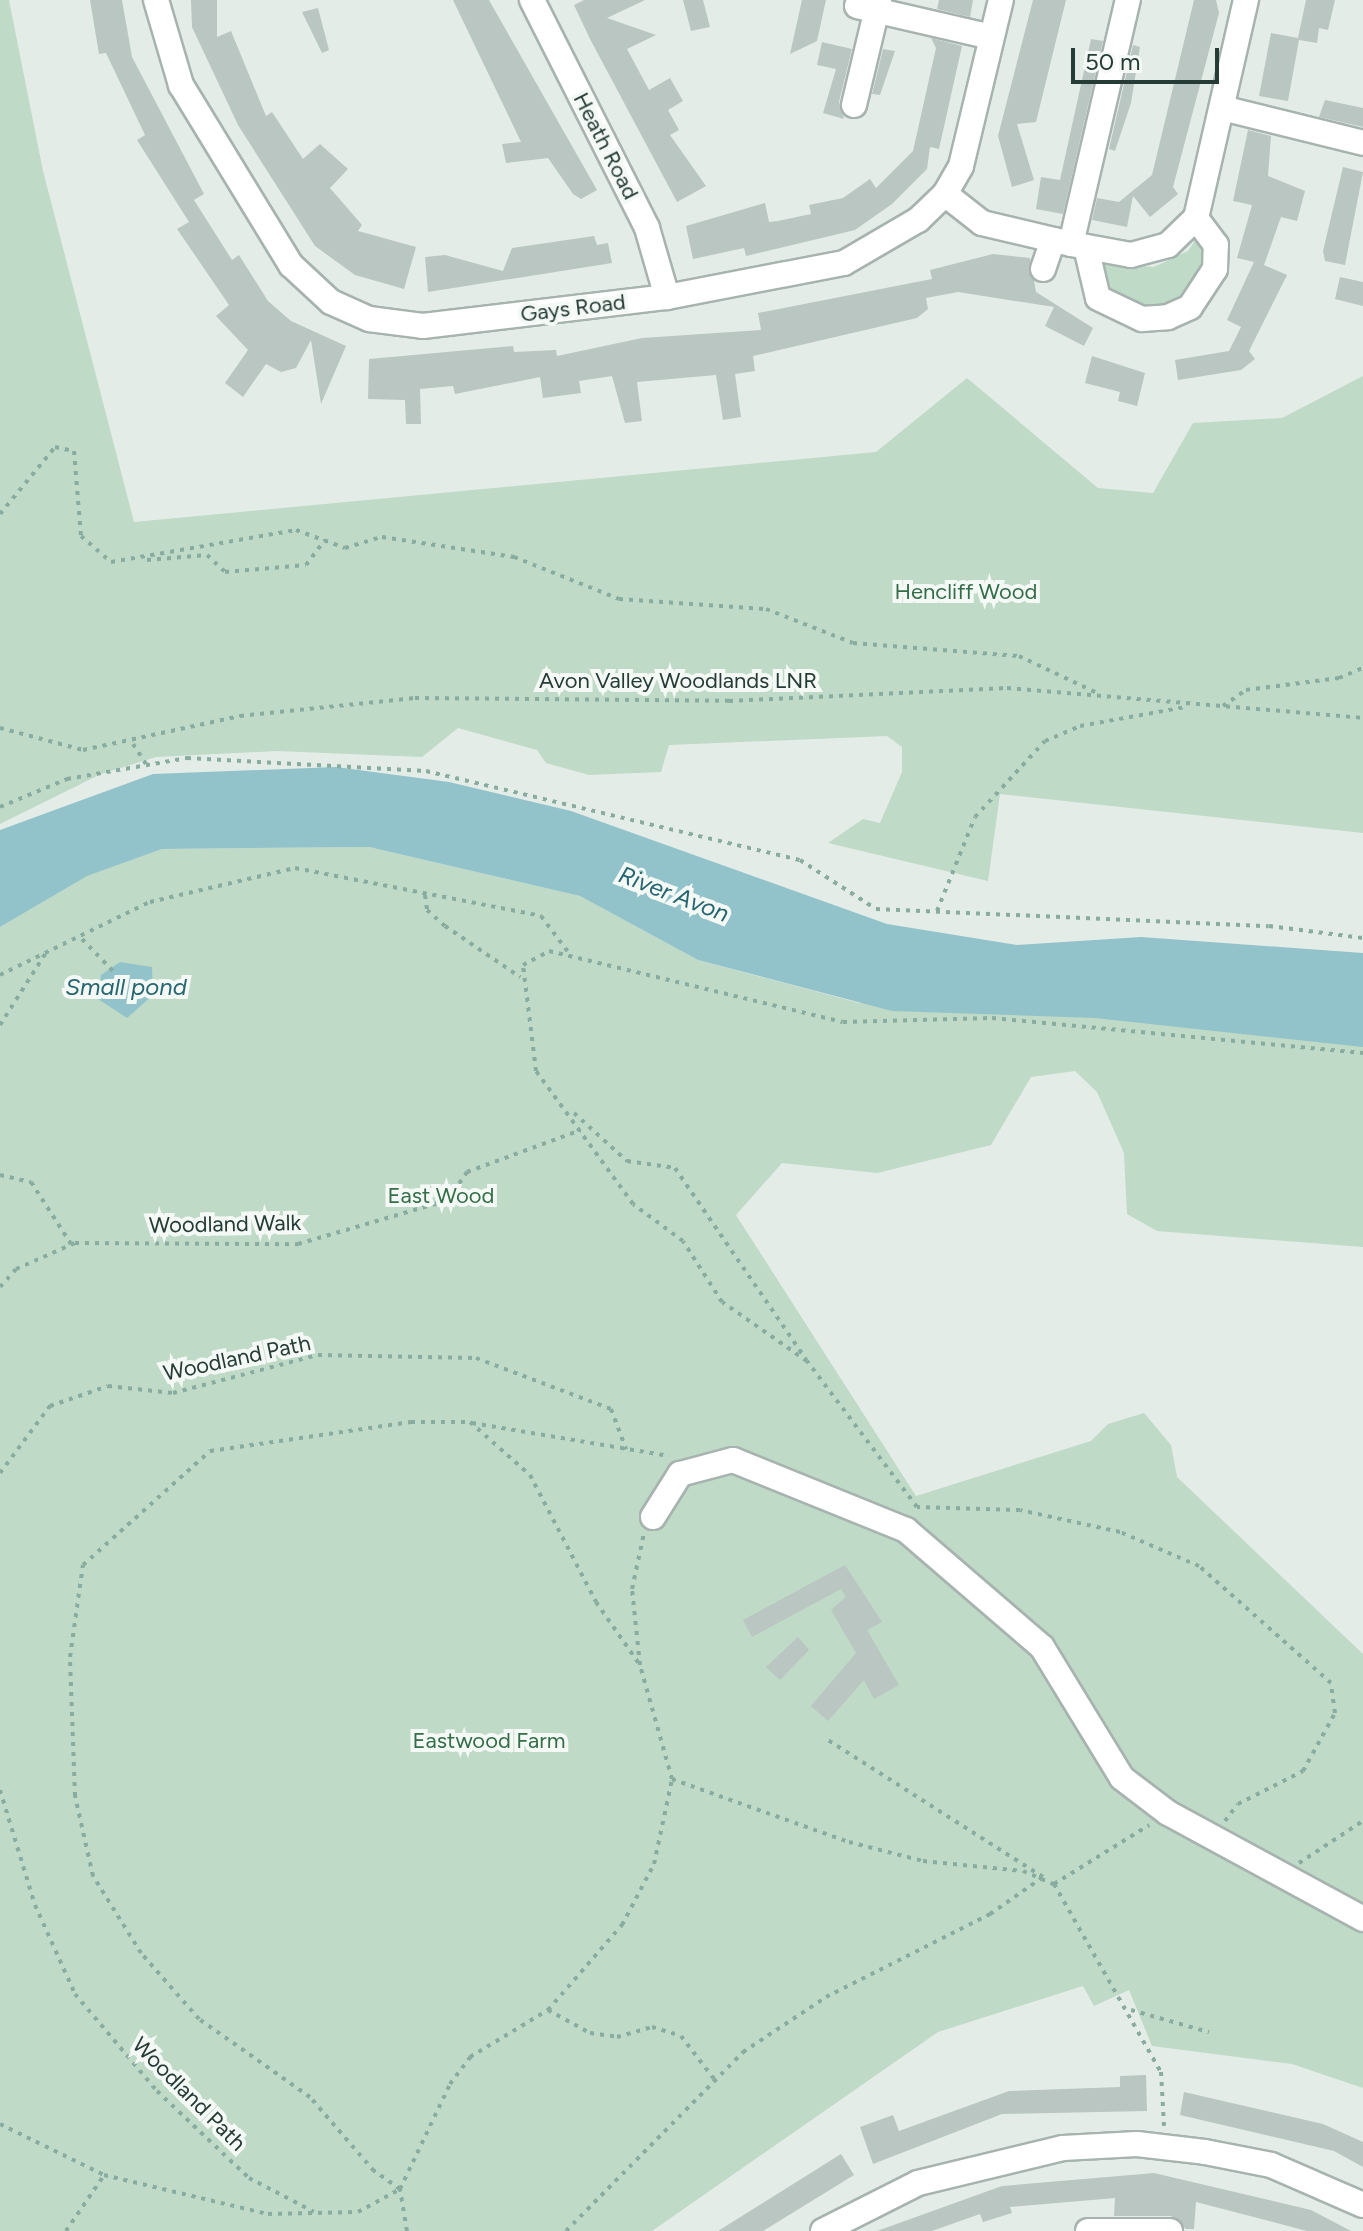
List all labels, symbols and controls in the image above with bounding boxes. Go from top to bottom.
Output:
scale bar [1075,32,1223,82]
text: 50 m [1085,47,1141,76]
street label: Heath Road [568,88,644,204]
street label: Gays Road [519,288,627,328]
park label: Hencliff Wood [895,579,1037,605]
street label: Avon Valley Woodlands LNR [539,668,817,694]
water label: River Avon [615,860,733,928]
water label: Small pond [65,973,187,1001]
park label: East Wood [388,1183,494,1209]
street label: Woodland Walk [149,1209,301,1239]
street label: Woodland Path [161,1330,313,1386]
park label: Eastwood Farm [413,1728,565,1754]
street label: Woodland Path [127,2032,251,2156]

